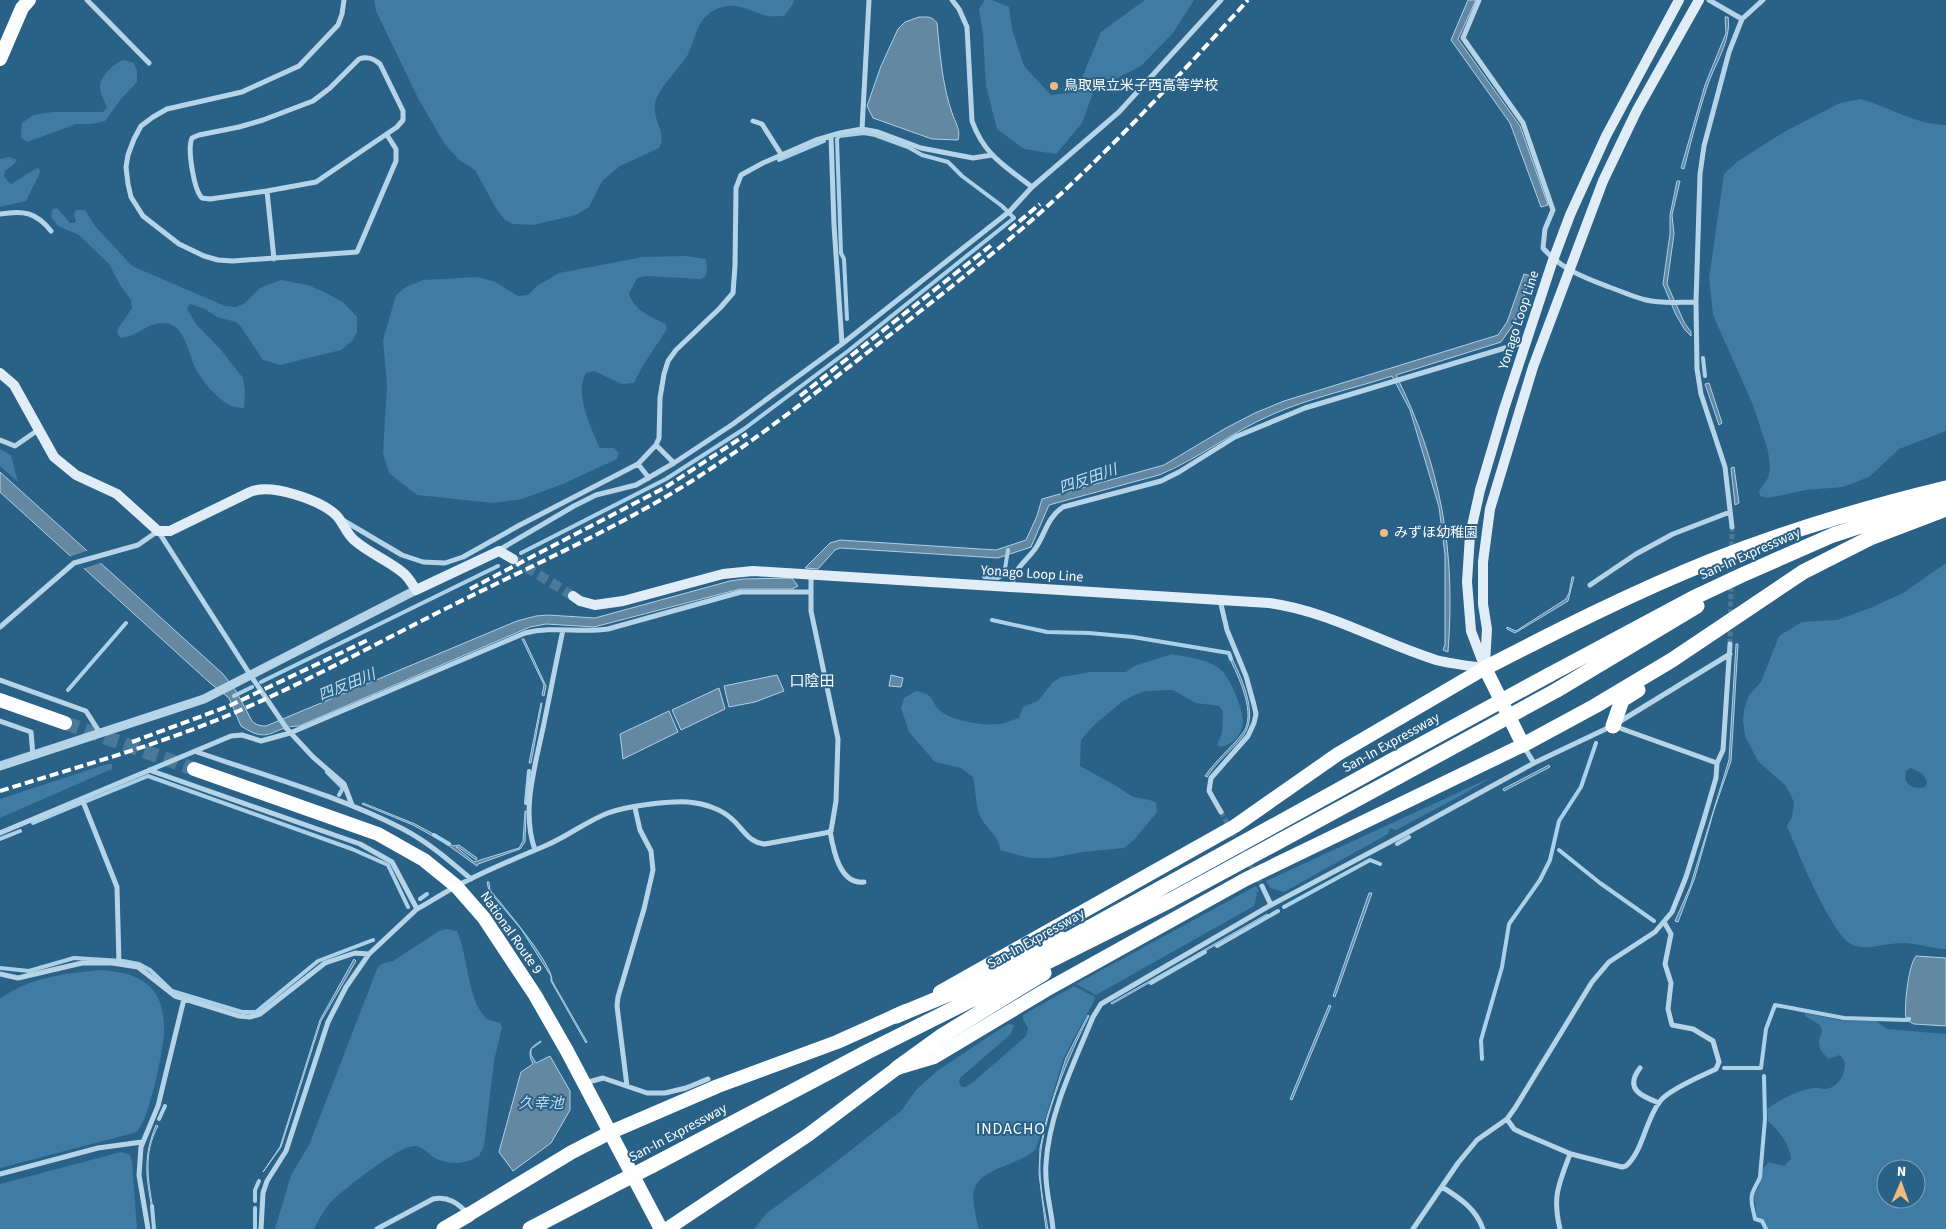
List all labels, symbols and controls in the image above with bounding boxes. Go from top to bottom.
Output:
place label: 鳥取県立米子西高等学校 [1064,76,1218,96]
marker: 鳥取県立米子西高等学校 [1048,80,1060,92]
street label: Yonago Loop Line [1493,268,1544,373]
water label: 四反田川 [1056,459,1122,499]
place label: みずほ幼稚園 [1394,523,1478,543]
street label: San-In Expressway [1696,523,1804,585]
marker: みずほ幼稚園 [1378,527,1390,539]
street label: Yonago Loop Line [979,560,1084,588]
water label: 四反田川 [315,663,381,706]
district label: 口陰田 [789,671,835,692]
street label: San-In Expressway [1339,708,1444,778]
street label: National Route 9 [475,888,547,979]
street label: San-In Expressway [984,904,1089,974]
water label: 久幸池 [518,1093,565,1114]
street label: San-In Expressway [625,1098,731,1167]
district label: INDACHO [976,1118,1046,1140]
north arrow [1876,1159,1926,1209]
text: N [1896,1162,1906,1182]

